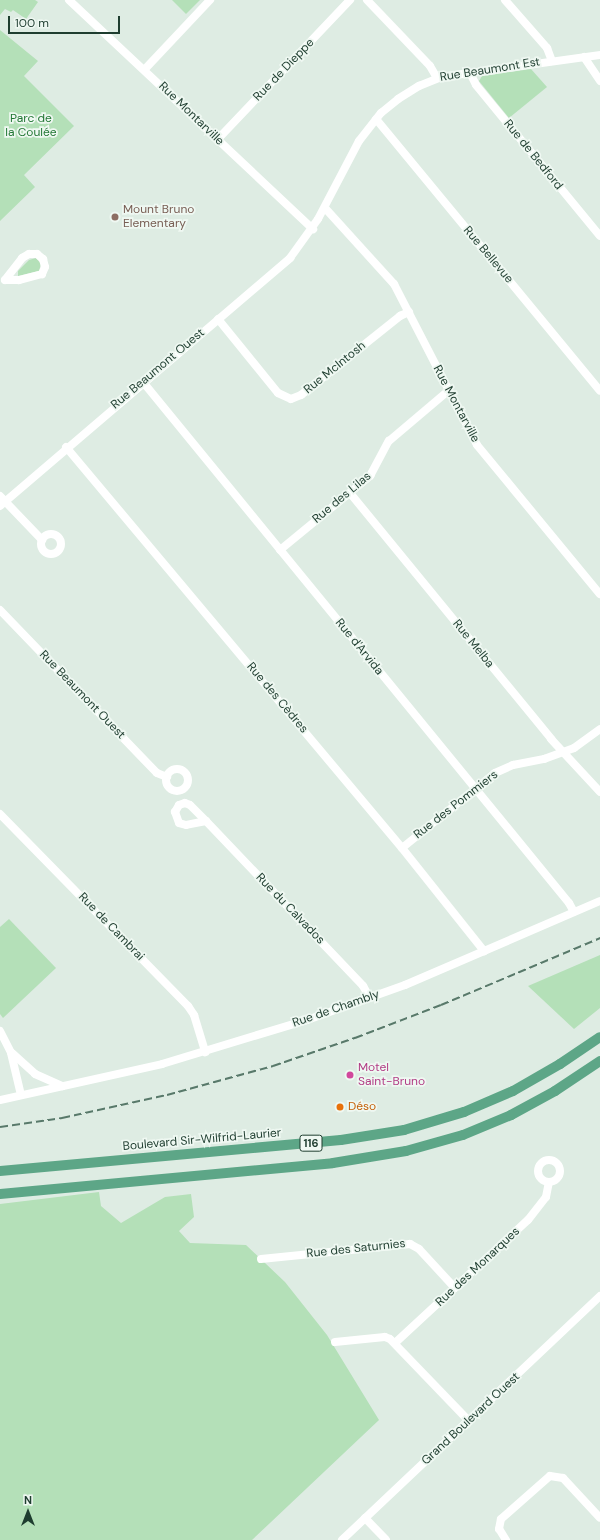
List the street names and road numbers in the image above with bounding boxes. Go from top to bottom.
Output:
street label: Rue de Dieppe [251,36,317,104]
street label: Rue Beaumont Est [439,55,541,85]
street label: Rue Montarville [155,79,227,149]
street label: Rue de Bedford [500,117,566,193]
street label: Rue Bellevue [460,224,516,286]
street label: Rue Beaumont Ouest [108,326,208,412]
street label: Rue McIntosh [301,339,369,397]
street label: Rue Montarville [430,363,482,445]
street label: Rue des Lilas [310,469,374,527]
street label: Rue d'Arvida [332,616,386,678]
street label: Rue Melba [449,617,497,671]
street label: Rue Beaumont Ouest [36,648,128,742]
street label: Rue des Cèdres [243,660,311,736]
street label: Rue des Pommiers [411,768,501,842]
street label: Rue du Calvados [253,871,327,947]
street label: Rue de Cambrai [75,890,147,964]
street label: Rue de Chambly [291,987,381,1031]
street label: Boulevard Sir-Wilfrid-Laurier [122,1126,282,1154]
road number: 116 [299,1134,323,1152]
street label: Rue des Monarques [433,1224,523,1310]
street label: Rue des Saturnies [306,1237,406,1261]
street label: Grand Boulevard Ouest [419,1370,523,1468]

